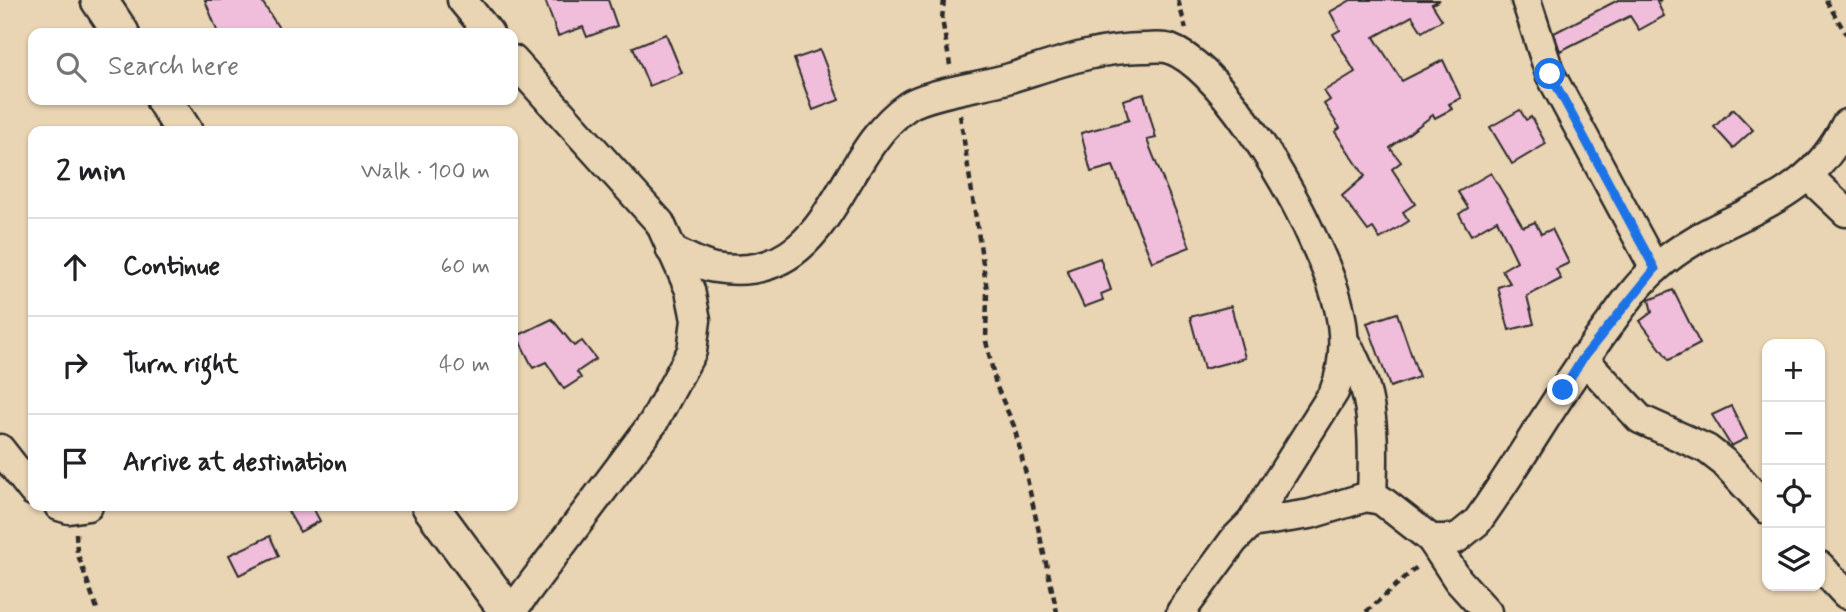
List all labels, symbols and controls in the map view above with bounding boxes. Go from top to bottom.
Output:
search box [28,28,518,105]
icon: search [52,48,90,86]
text: Search here [108,50,239,84]
route start [1534,58,1565,89]
text: 2 min [56,152,126,191]
text: Walk · 100 m [361,157,490,187]
icon: ahead [56,248,94,286]
text: Continue [123,250,220,284]
text: 60 m [441,252,490,282]
map controls [1762,339,1825,591]
button: + [1762,339,1825,402]
icon: right [56,346,94,384]
text: Turn right [123,348,239,382]
text: 40 m [439,350,490,380]
route end [1547,374,1578,405]
button: − [1762,402,1825,465]
icon: arrive [56,444,94,482]
text: Arrive at destination [123,446,347,480]
button: locate [1762,465,1825,528]
button: layers [1762,528,1825,591]

